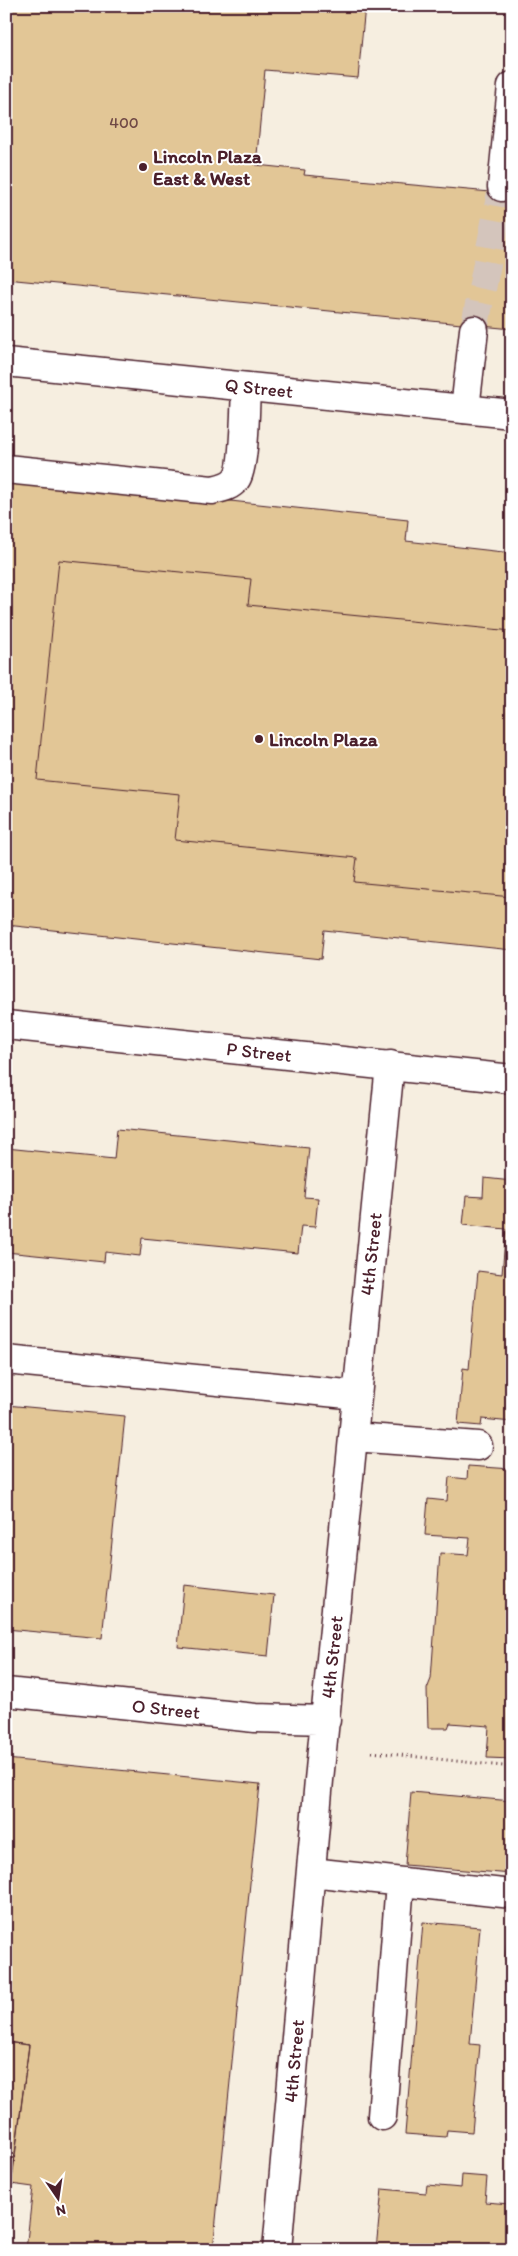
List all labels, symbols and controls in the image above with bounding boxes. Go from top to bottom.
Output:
house number: 400 [109,113,139,132]
place label: Lincoln Plaza East & West [153,145,263,190]
marker: Lincoln Plaza East & West [137,161,149,173]
street label: Q Street [224,373,294,403]
place label: Lincoln Plaza [269,728,379,751]
marker: Lincoln Plaza [253,733,265,745]
street label: P Street [225,1037,293,1067]
street label: 4th Street [355,1211,387,1297]
street label: 4th Street [316,1614,348,1700]
street label: O Street [131,1694,201,1724]
street label: 4th Street [279,2019,309,2103]
north arrow [32,2174,82,2224]
text: N [54,2201,67,2220]

